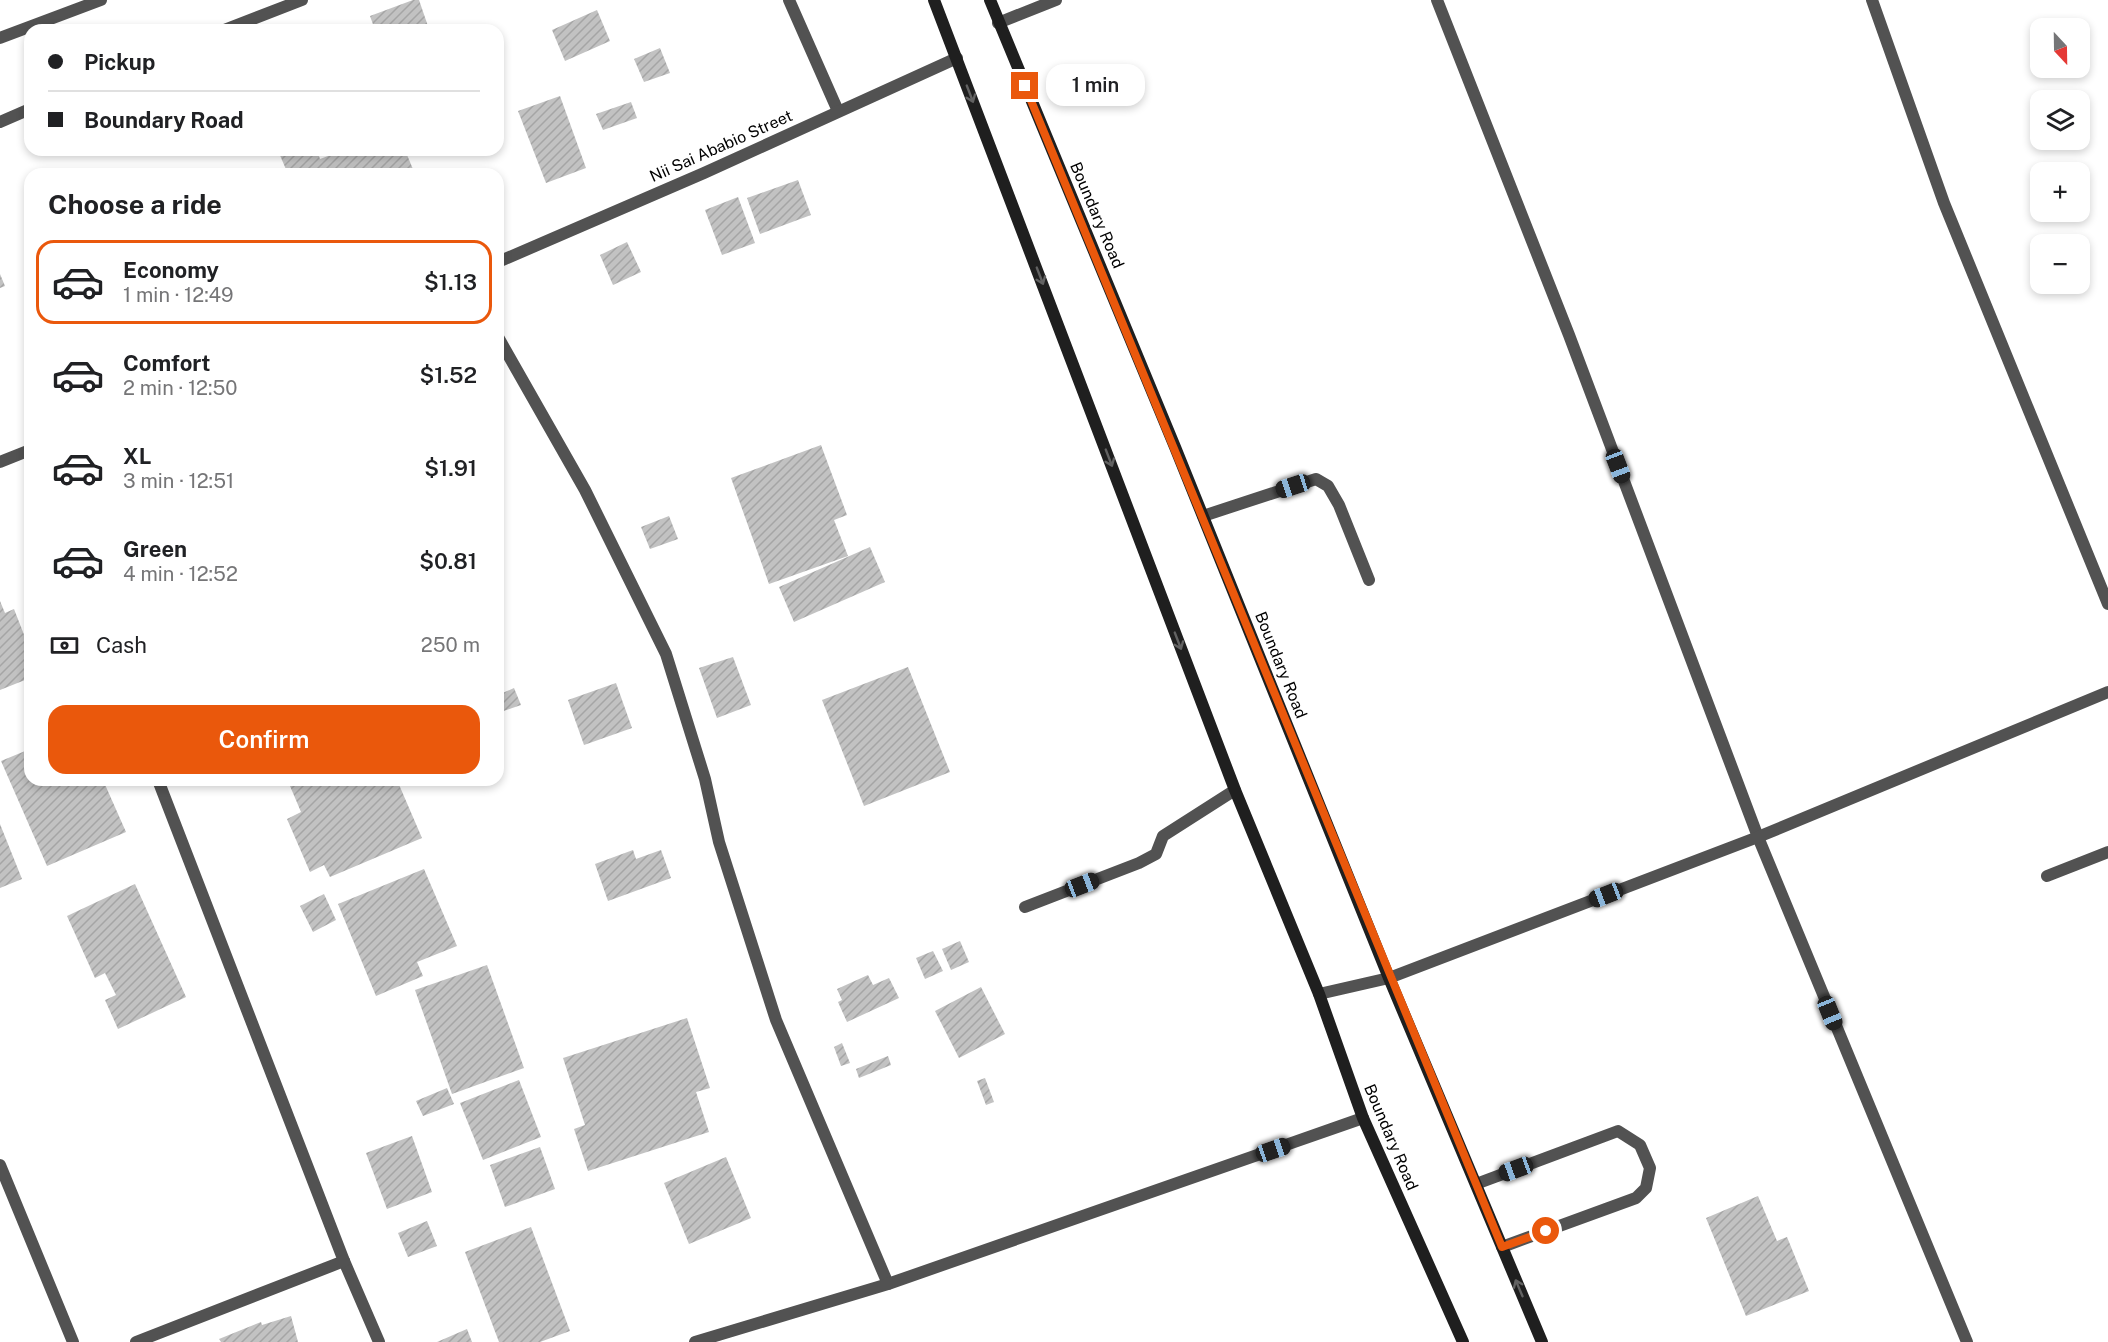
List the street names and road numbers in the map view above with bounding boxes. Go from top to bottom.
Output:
street label: Nii Sai Ababio Street [647,106,795,186]
street label: Boundary Road [1066,159,1128,271]
street label: Boundary Road [1251,609,1311,721]
street label: Boundary Road [1360,1081,1422,1193]

